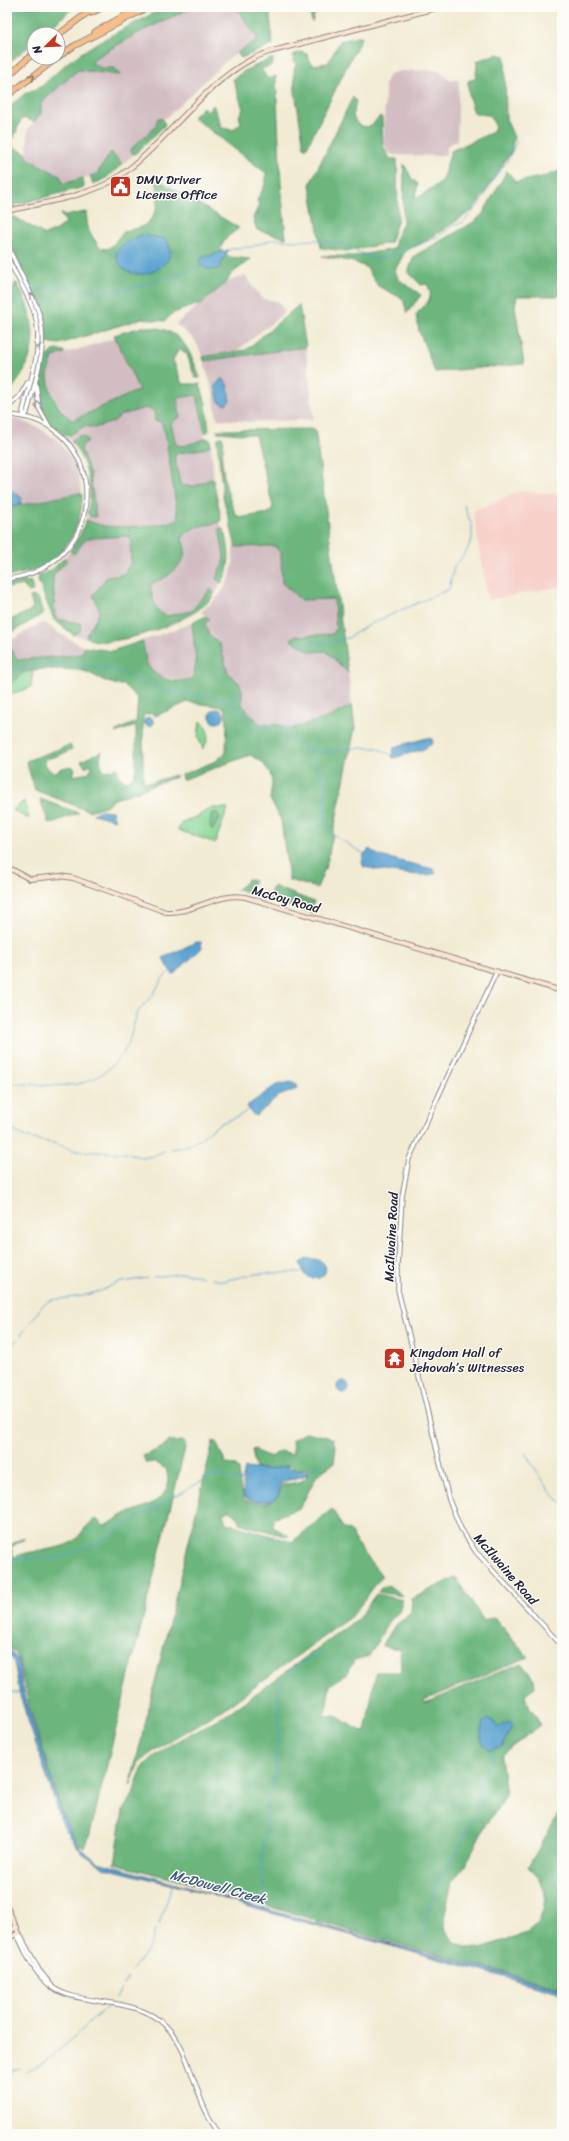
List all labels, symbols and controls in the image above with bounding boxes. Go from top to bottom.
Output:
north arrow [26,26,66,66]
text: N [27,42,48,58]
one-way arrow [27,74,34,81]
place label: DMV Driver License Office [136,168,218,206]
public building icon: DMV Driver License Office [107,173,133,199]
one-way arrow [29,293,37,301]
one-way arrow [33,343,42,349]
one-way arrow [34,400,42,407]
street label: McCoy Road [249,878,324,920]
street label: McIlwaine Road [377,1191,405,1282]
place label: Kingdom Hall of Jehovah’s Witnesses [409,1341,525,1379]
temple icon: Kingdom Hall of Jehovah’s Witnesses [381,1346,407,1372]
street label: McIlwaine Road [468,1528,545,1611]
water label: McDowell Creek [167,1862,270,1912]

